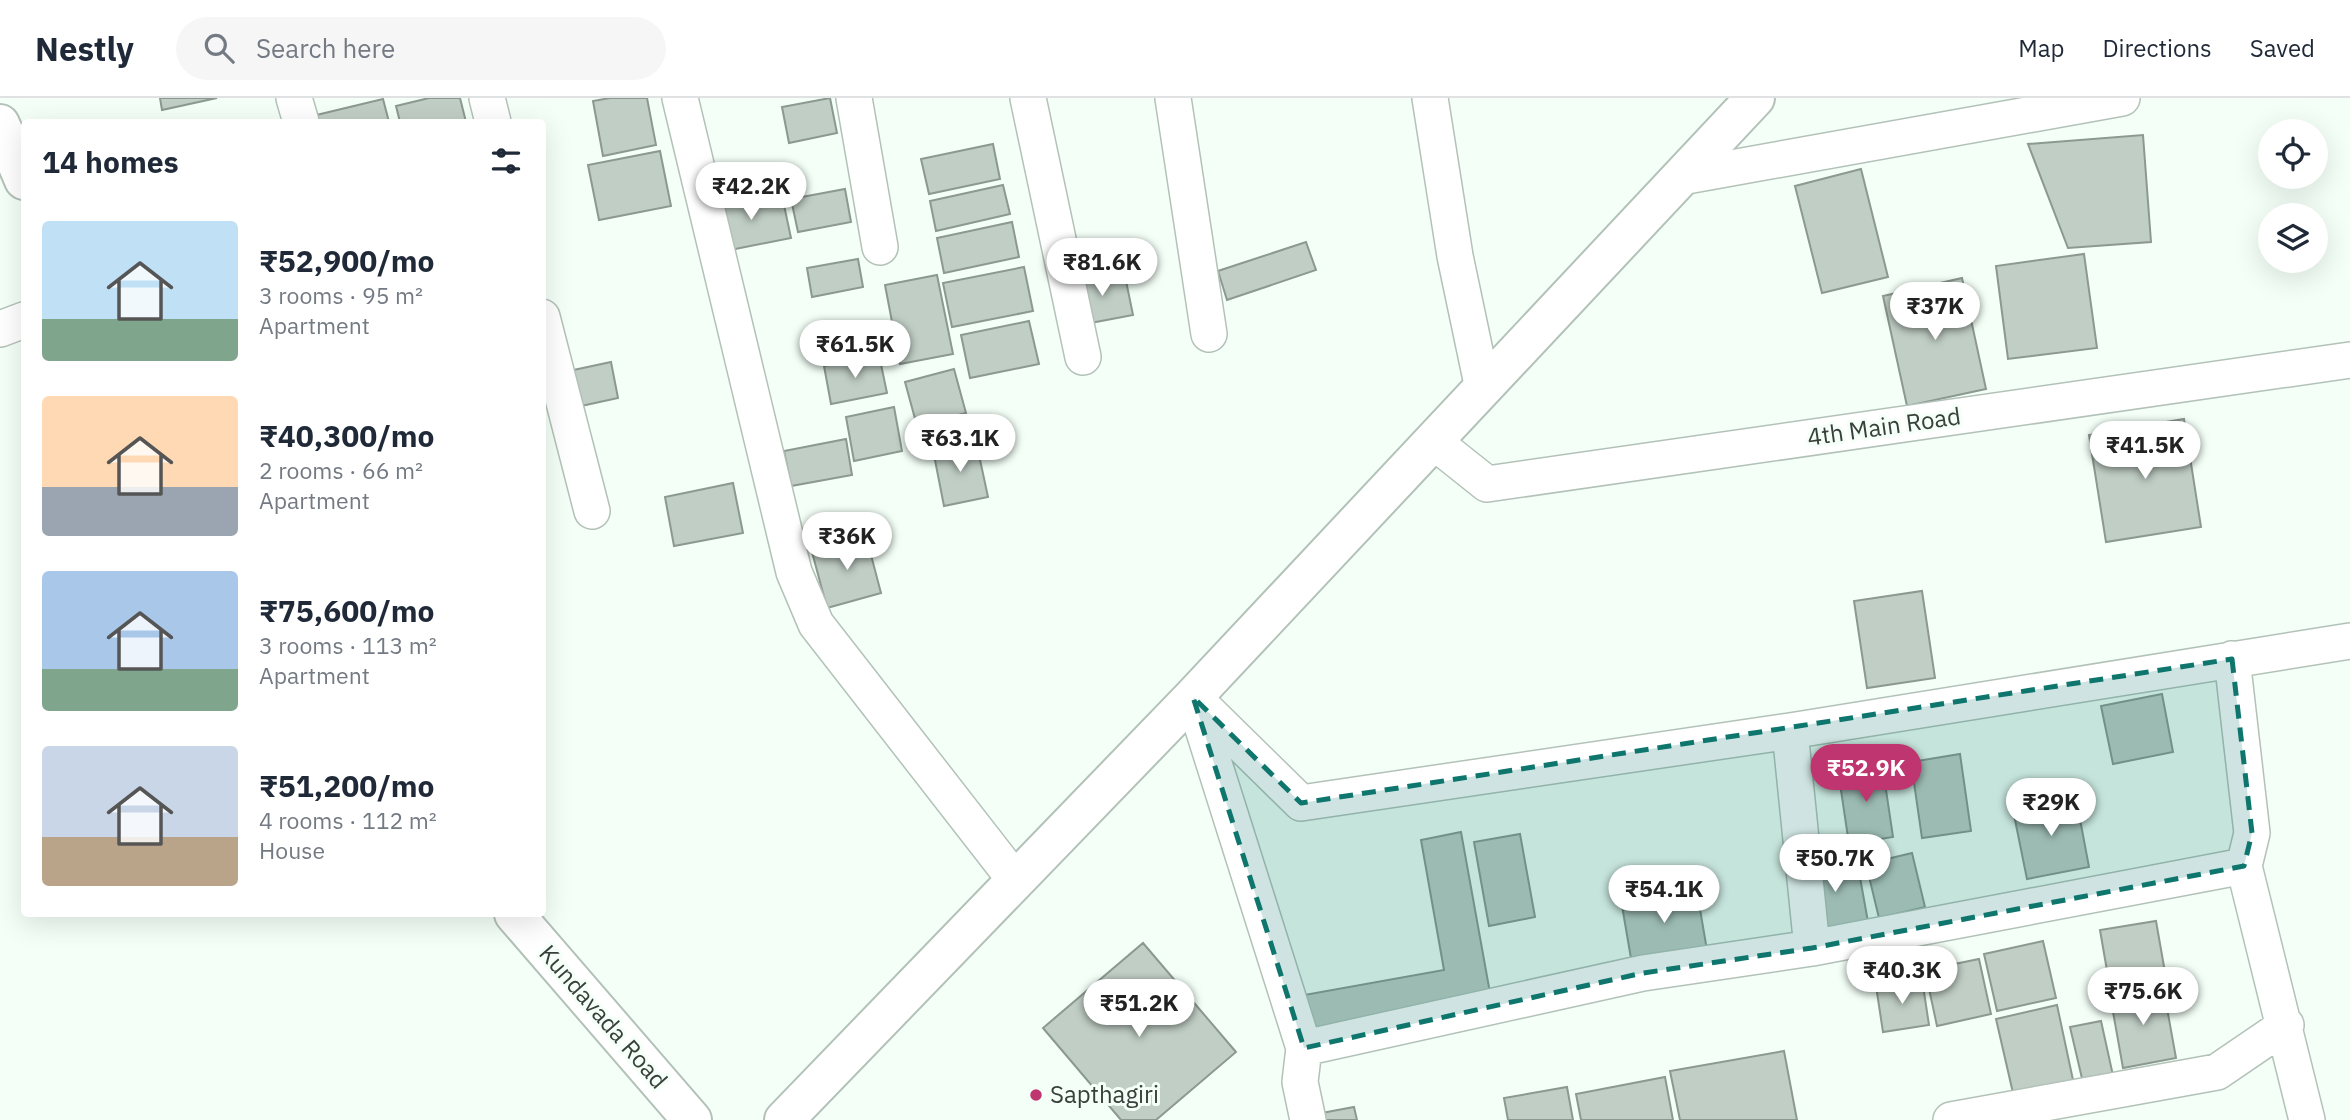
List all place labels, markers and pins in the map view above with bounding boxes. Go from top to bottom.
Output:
pin: ₹42.2K [694,162,808,222]
pin: ₹81.6K [1045,238,1159,298]
pin: ₹37K [1894,282,1976,342]
pin: ₹61.5K [798,320,912,380]
pin: ₹63.1K [903,414,1017,474]
pin: ₹41.5K [2088,422,2202,481]
pin: ₹36K [806,512,888,572]
pin: ₹52.9K [1809,744,1923,804]
pin: ₹29K [2010,778,2092,838]
pin: ₹50.7K [1778,834,1892,894]
pin: ₹54.1K [1607,866,1721,925]
pin: ₹40.3K [1845,946,1959,1006]
pin: ₹75.6K [2086,968,2200,1027]
pin: ₹51.2K [1082,979,1196,1039]
place label: Sapthagiri [1050,1078,1159,1110]
marker: Sapthagiri [1028,1087,1044,1103]

